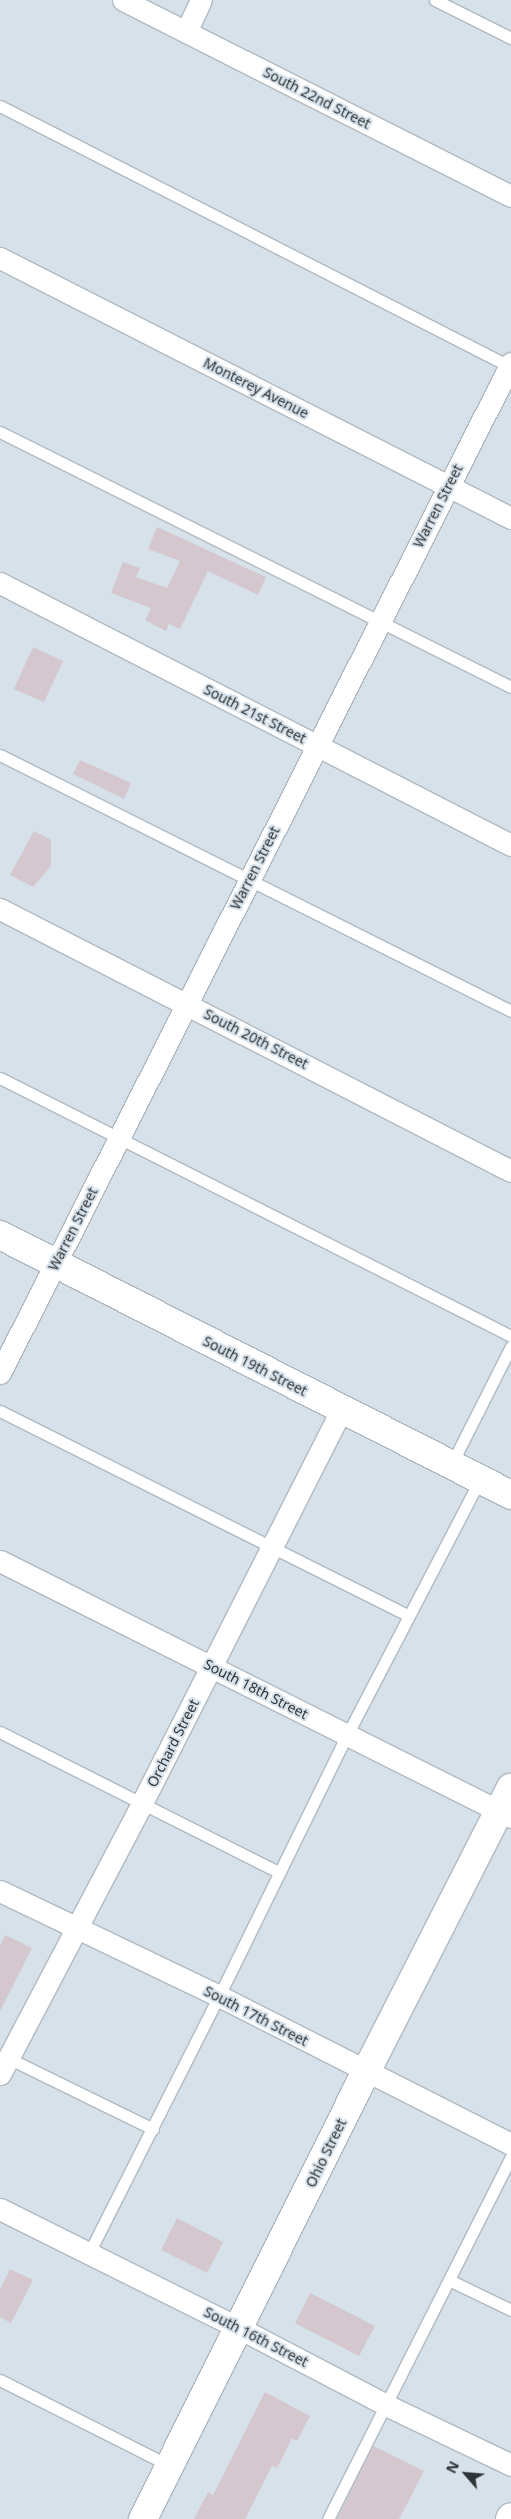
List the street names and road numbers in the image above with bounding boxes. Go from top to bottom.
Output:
street label: South 22nd Street [261,64,373,132]
street label: Monterey Avenue [201,354,311,422]
street label: Warren Street [410,462,466,550]
street label: South 21st Street [201,681,309,747]
street label: Warren Street [227,824,283,912]
street label: South 20th Street [201,1006,311,1072]
street label: Warren Street [45,1185,101,1273]
street label: South 19th Street [200,1333,310,1399]
street label: South 18th Street [201,1656,311,1722]
street label: Orchard Street [144,1696,202,1790]
street label: South 17th Street [201,1983,311,2049]
street label: Ohio Street [302,2116,350,2190]
street label: South 16th Street [201,2304,311,2370]

